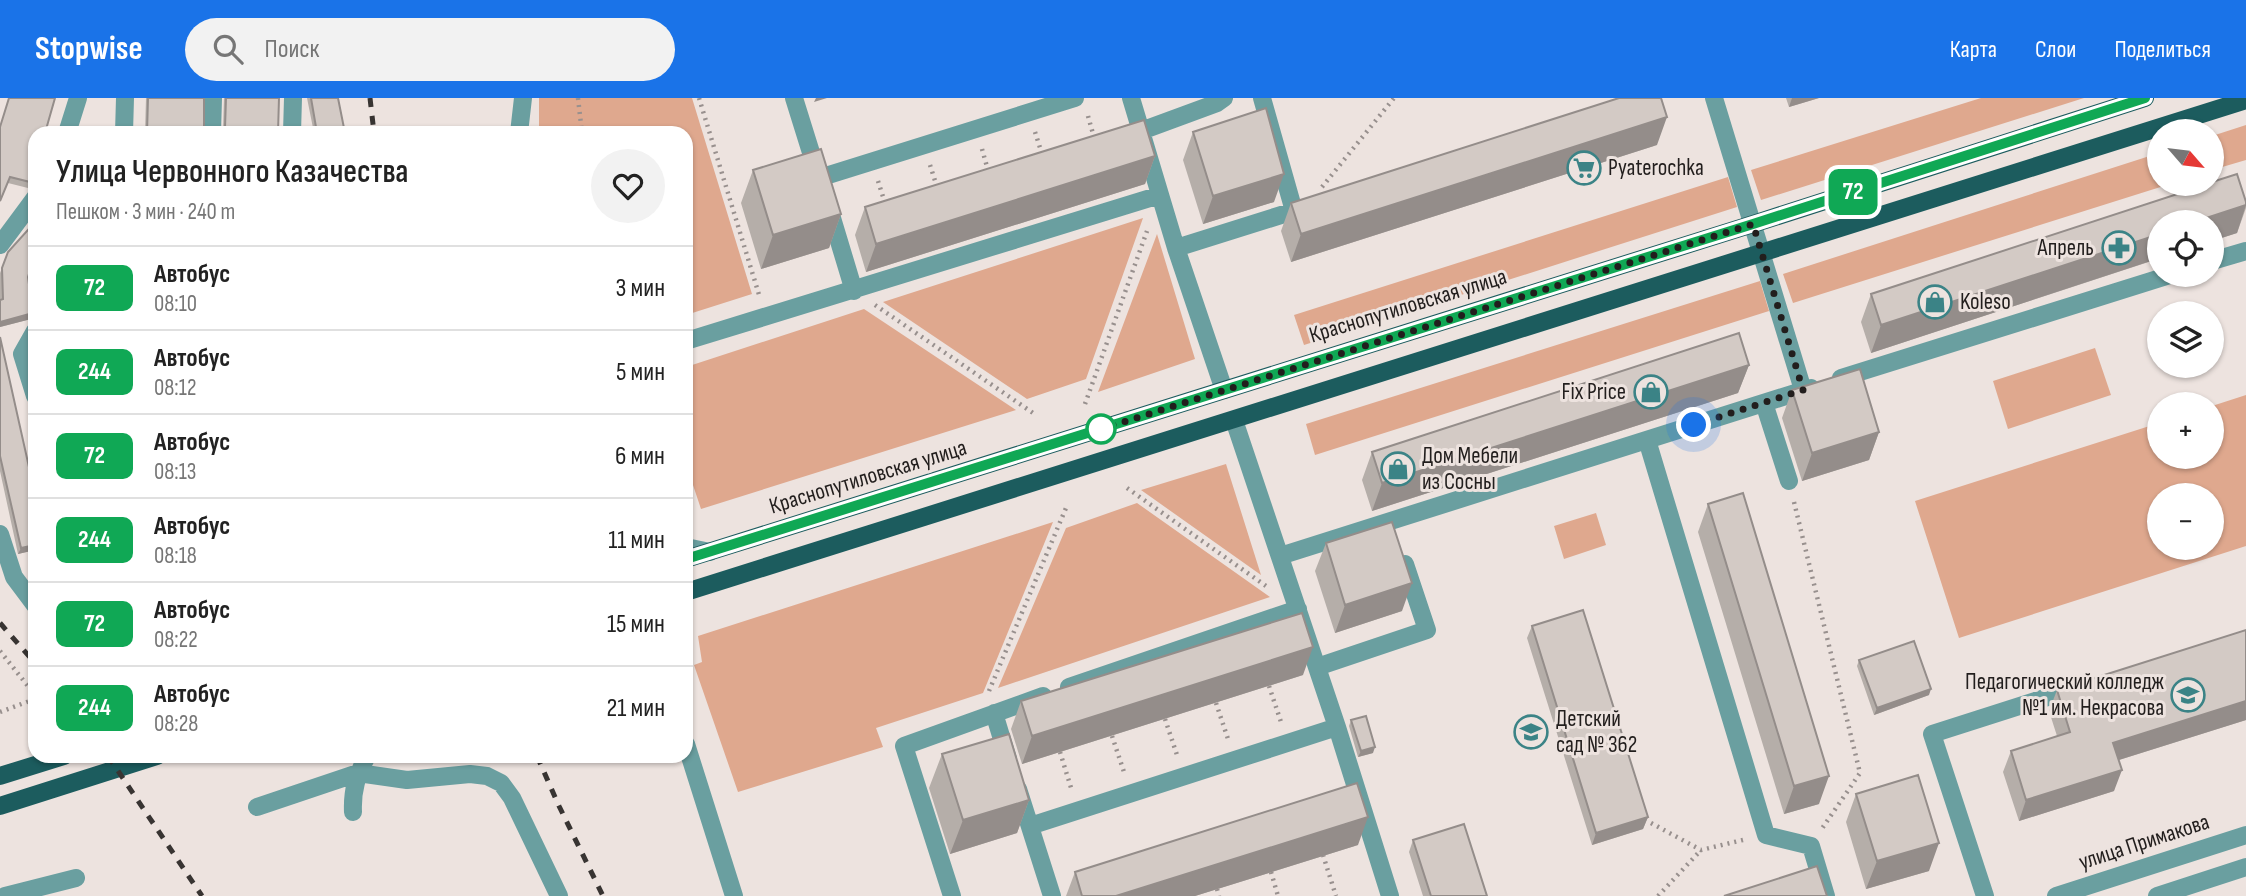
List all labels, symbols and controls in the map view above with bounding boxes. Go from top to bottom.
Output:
search box [185,18,675,81]
text: Stopwise [35,29,143,69]
icon: search [209,30,247,68]
text: Поиск [265,34,319,65]
text: Карта [1950,35,1997,64]
text: Слои [2035,35,2076,64]
text: Поделиться [2114,35,2211,64]
north arrow [2147,119,2224,196]
map controls [2147,119,2224,560]
button: heart [591,149,665,223]
supermarket icon: Pyaterochka [1565,149,1603,187]
text: Улица Червонного Казачества [56,152,408,192]
place label: Pyaterochka [1608,154,1704,182]
line badge: 72 [1822,169,1884,215]
text: 72 [1843,177,1863,206]
text: Пешком · 3 мин · 240 m [56,198,235,226]
button: locate [2147,210,2224,287]
pharmacy icon: Апрель [2100,229,2138,267]
place label: Апрель [2036,234,2094,262]
text: Автобус [154,259,230,290]
street label: Краснопутиловская улица [1306,263,1510,349]
text: 72 [84,273,105,302]
text: 3 мин [616,273,665,304]
shop icon: Koleso [1916,283,1954,321]
place label: Koleso [1960,288,2011,316]
text: 08:10 [154,290,197,318]
button: layers [2147,301,2224,378]
text: Автобус [154,343,230,374]
text: 244 [78,357,111,386]
text: 5 мин [616,357,665,388]
shop icon: Fix Price [1632,373,1670,411]
text: 08:12 [154,374,196,402]
place label: Fix Price [1561,378,1626,406]
button: + [2147,392,2224,469]
your location [1676,407,1711,442]
unlabelled marker [1086,414,1116,444]
text: Автобус [154,427,230,458]
street label: Краснопутиловская улица [766,434,970,520]
text: 72 [84,441,105,470]
text: 6 мин [615,441,665,472]
place label: Дом Мебели из Сосны [1422,442,1518,496]
shop icon: Дом Мебели из Сосны [1379,450,1417,488]
text: 08:13 [154,458,196,486]
button: − [2147,483,2224,560]
text: Автобус [154,511,230,542]
text: 244 [78,525,111,554]
text: 11 мин [608,525,665,556]
text: 08:18 [154,542,197,570]
text: Автобус [154,595,230,626]
text: 72 [84,609,105,638]
text: 15 мин [607,609,665,640]
text: 08:22 [154,626,198,654]
place label: Педагогический колледж №1 им. Некрасова [1965,668,2165,722]
school or university icon: Педагогический колледж №1 им. Некрасова [2169,676,2207,714]
text: Автобус [154,679,230,710]
text: 244 [78,693,111,722]
text: 21 мин [607,693,665,724]
place label: Детский сад № 362 [1556,705,1637,759]
text: 08:28 [154,710,198,738]
school or university icon: Детский сад № 362 [1512,713,1550,751]
street label: улица Примакова [2075,808,2213,876]

